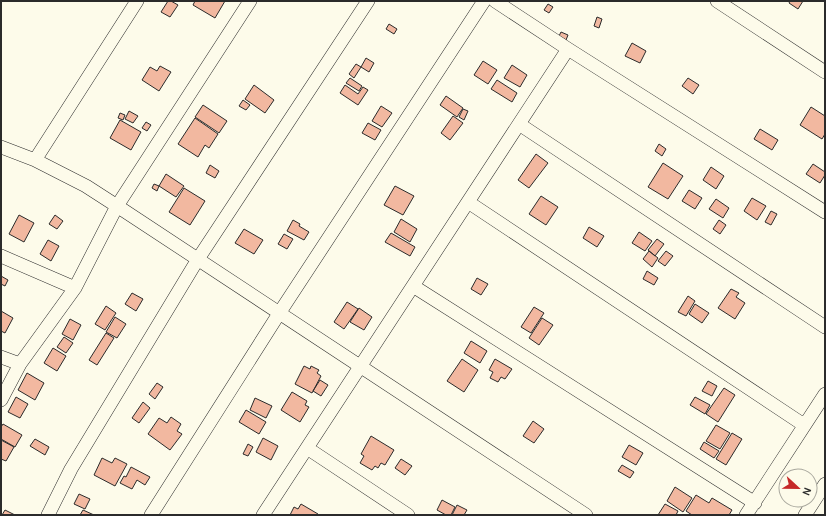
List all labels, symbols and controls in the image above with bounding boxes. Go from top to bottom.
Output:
north arrow [778,468,818,508]
text: N [799,485,814,498]

